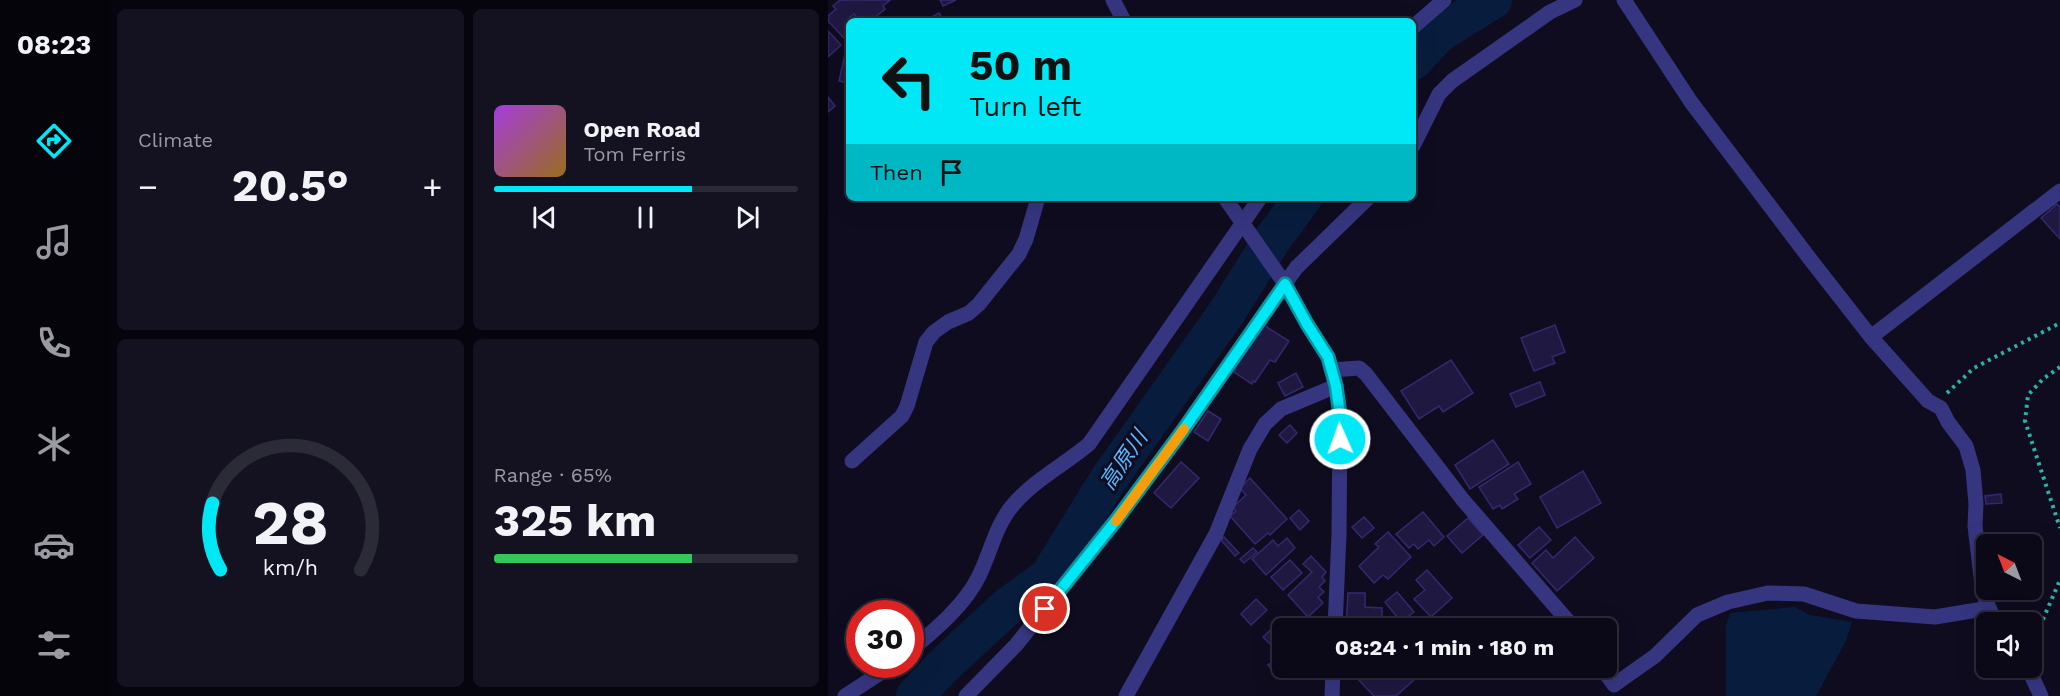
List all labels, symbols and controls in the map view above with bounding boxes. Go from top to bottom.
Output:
text: 08:23 [17,29,91,61]
text: 50 m [969,41,1072,90]
icon: left [870,42,948,120]
text: Turn left [969,91,1081,123]
text: Open Road [584,117,701,142]
icon: directions [33,120,75,162]
text: Climate [138,128,213,152]
text: Tom Ferris [584,142,686,166]
icon: arrive [935,156,968,189]
text: 20.5° [232,159,349,212]
text: Then [870,160,923,185]
text: − [138,167,158,206]
text: + [423,167,443,206]
icon: previous [528,201,561,234]
icon: pause [629,201,662,234]
icon: next [731,201,764,234]
icon: music [33,221,75,263]
icon: phone [33,322,75,364]
position arrow [1308,407,1372,471]
icon: climate [33,423,75,465]
water label: 高原川 [1095,424,1153,495]
text: Range · 65% [494,463,612,487]
text: 28 [252,486,328,559]
text: 325 km [494,494,656,547]
icon: car [33,524,75,566]
north arrow [1976,534,2042,600]
map controls [1976,534,2042,678]
text: km/h [263,555,318,580]
pin [1019,583,1070,634]
icon: arrive [1028,592,1061,625]
speed limit sign: 30 [846,600,924,678]
button: sound [1976,612,2042,678]
icon: filters [33,624,75,666]
text: 08:24 · 1 min · 180 m [1335,635,1554,660]

